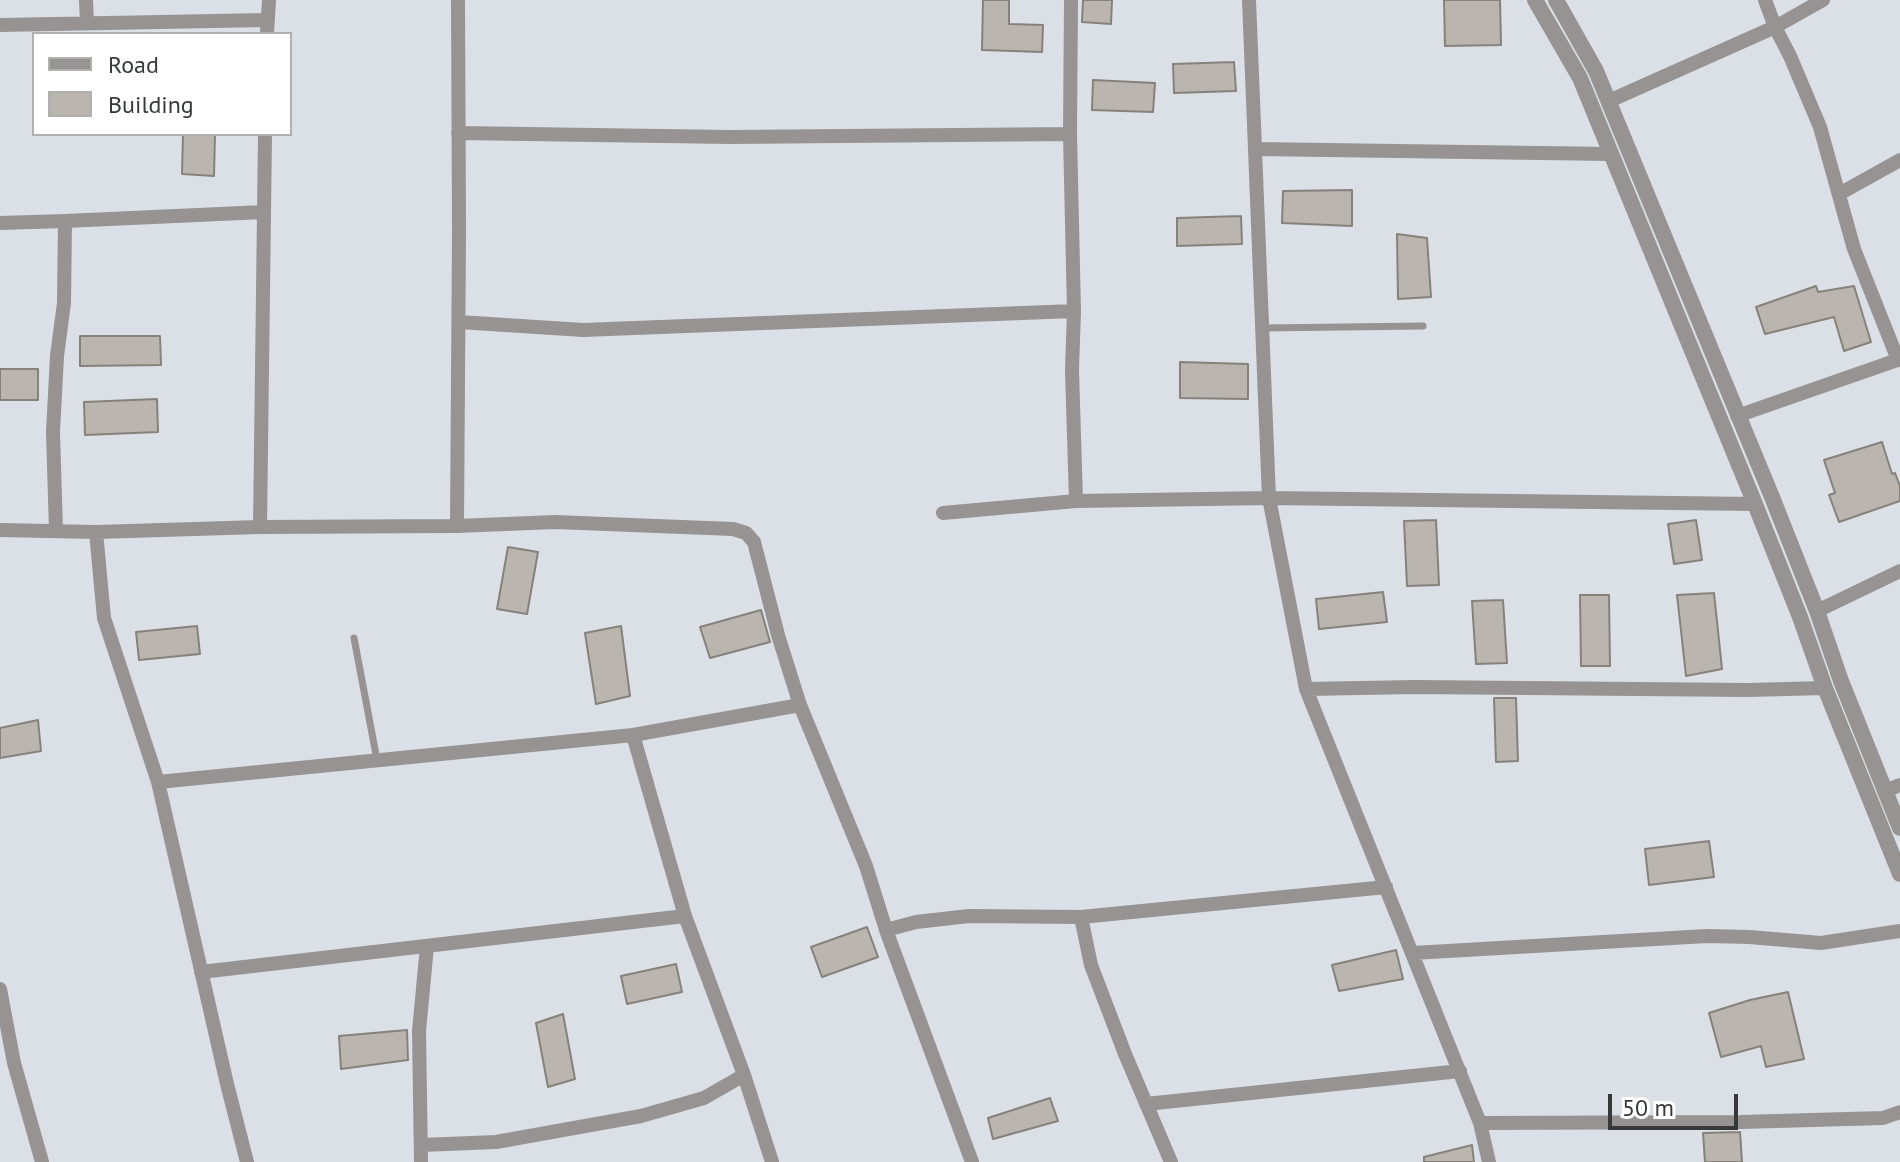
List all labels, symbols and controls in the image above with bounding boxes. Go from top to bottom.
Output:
legend [32,32,292,136]
text: Road [108,49,159,80]
text: Building [108,89,194,120]
scale bar [1612,1078,1742,1128]
text: 50 m [1622,1092,1674,1123]

